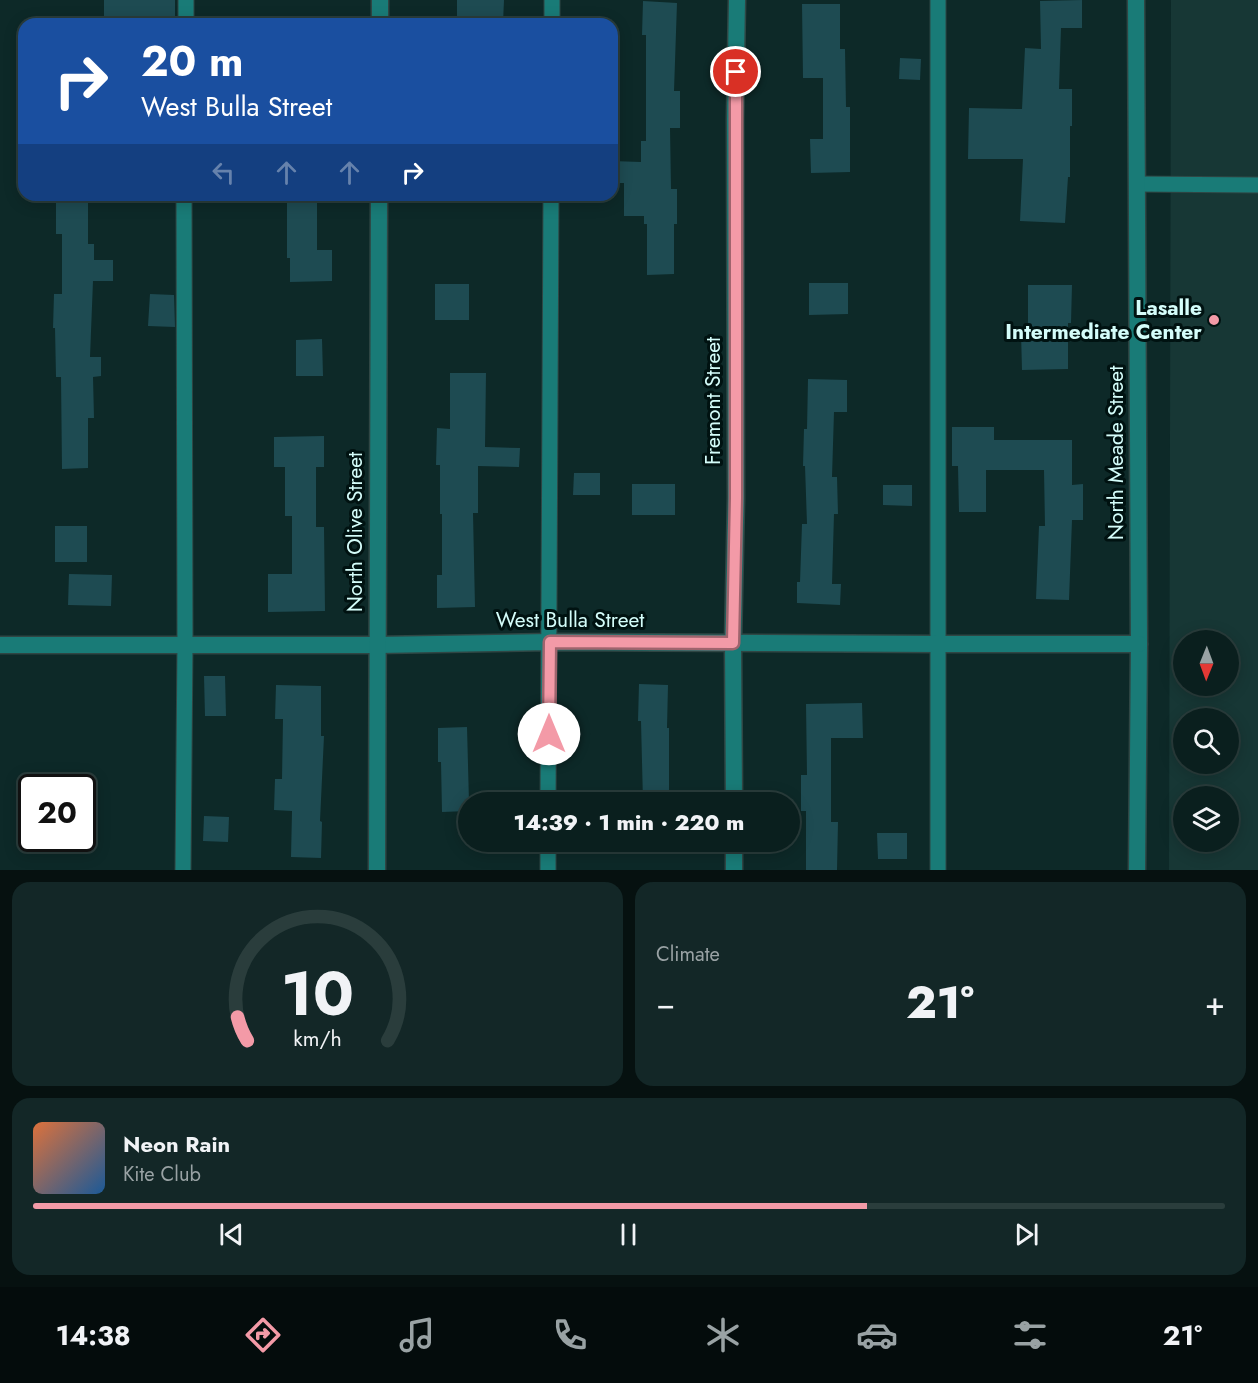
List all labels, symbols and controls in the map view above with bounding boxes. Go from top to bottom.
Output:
text: 20 m [141,31,243,92]
icon: right [42,42,120,120]
pin [710,46,761,97]
icon: arrive [719,55,752,88]
text: West Bulla Street [141,87,332,126]
icon: left [207,156,240,189]
icon: ahead [270,156,303,189]
icon: ahead [333,156,366,189]
icon: right [396,156,429,189]
place label: Lasalle Intermediate Center [1005,293,1202,347]
marker: Lasalle Intermediate Center [1207,313,1221,327]
street label: Fremont Street [698,337,728,465]
street label: North Meade Street [1101,366,1131,540]
street label: North Olive Street [340,452,370,612]
street label: West Bulla Street [496,605,644,635]
north arrow [1173,630,1239,696]
map controls [1173,630,1239,852]
position arrow [517,702,581,766]
button: search [1173,708,1239,774]
speed limit sign: 20 [18,774,96,852]
button: layers [1173,786,1239,852]
text: 14:39 · 1 min · 220 m [514,806,744,838]
text: Climate [656,940,720,969]
text: 10 [281,948,354,1038]
text: 21° [906,970,974,1035]
text: − [656,980,675,1027]
text: + [1205,980,1225,1027]
text: km/h [293,1023,342,1054]
text: Neon Rain [123,1128,230,1160]
text: Kite Club [123,1160,201,1189]
icon: previous [215,1218,248,1251]
icon: pause [612,1218,645,1251]
icon: next [1010,1218,1043,1251]
icon: directions [242,1314,284,1356]
icon: music [396,1314,438,1356]
icon: phone [549,1314,591,1356]
icon: climate [702,1314,744,1356]
icon: car [856,1314,898,1356]
icon: filters [1009,1314,1051,1356]
text: 14:38 [56,1316,131,1355]
text: 21° [1163,1316,1202,1355]

